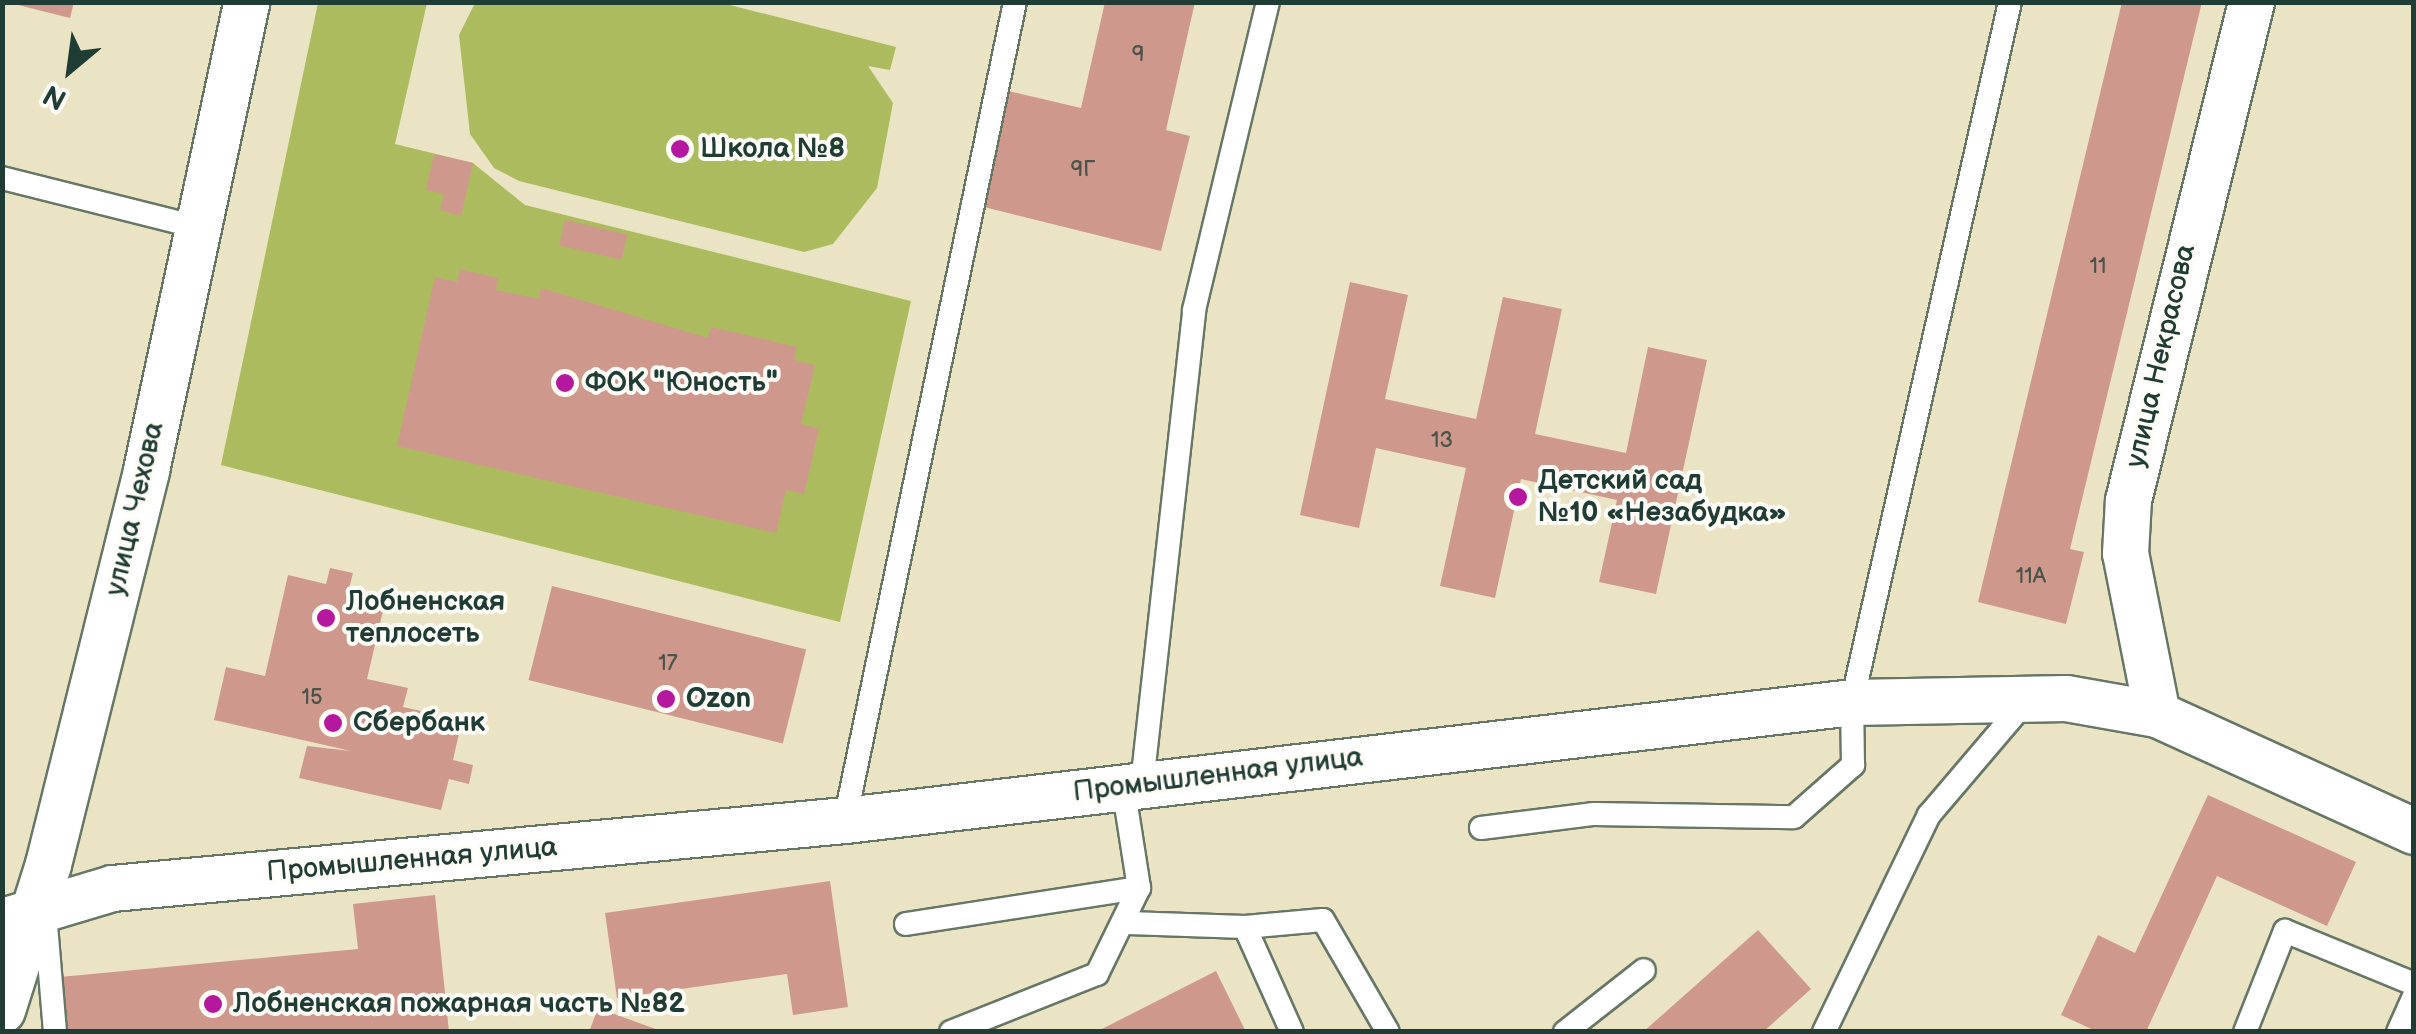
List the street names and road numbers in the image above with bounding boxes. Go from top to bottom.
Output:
street label: улица Некрасова [2119,241,2203,471]
street label: улица Чехова [99,419,171,599]
street label: Промышленная улица [1071,741,1365,809]
street label: Промышленная улица [265,831,559,889]

